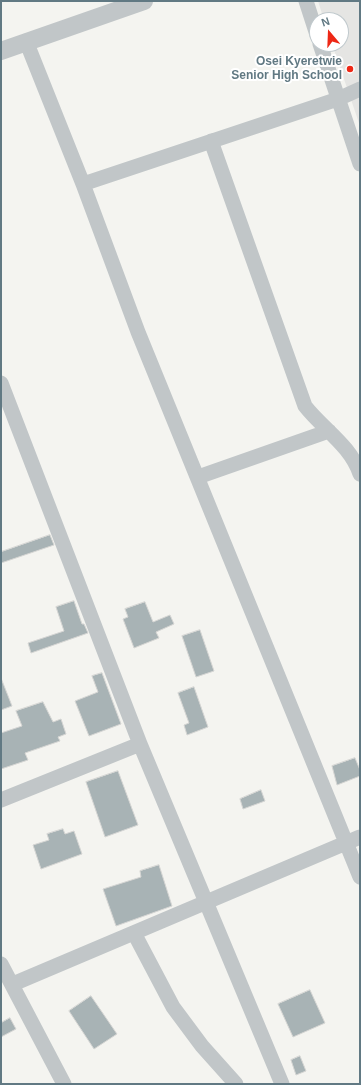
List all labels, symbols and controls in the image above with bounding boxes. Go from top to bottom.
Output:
north arrow [309,12,349,52]
text: N [320,15,331,29]
place label: Osei Kyeretwie Senior High School [231,55,342,83]
marker: Osei Kyeretwie Senior High School [345,64,355,74]

